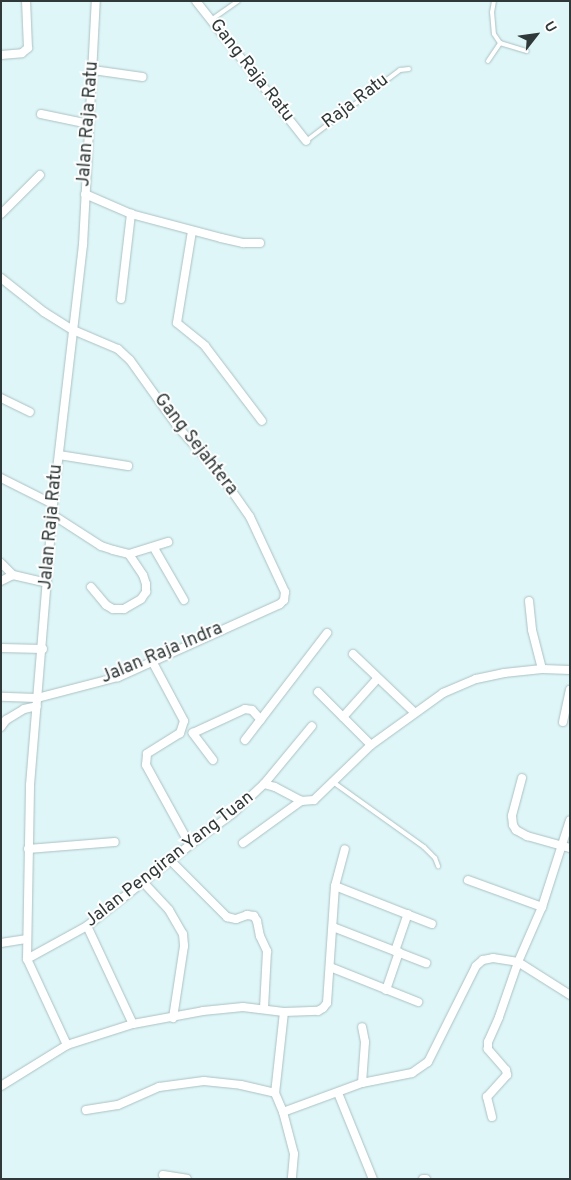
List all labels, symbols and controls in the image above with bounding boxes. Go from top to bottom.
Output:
north arrow [511,10,561,60]
street label: Gang Raja Ratu [204,15,298,127]
text: U [540,19,559,36]
street label: Jalan Raja Ratu [74,61,104,187]
street label: Raja Ratu [319,70,393,134]
street label: Gang Sejahtera [148,390,242,500]
street label: Jalan Raja Ratu [36,463,68,591]
street label: Jalan Raja Indra [98,619,226,689]
street label: Jalan Pengiran Yang Tuan [81,787,259,933]

